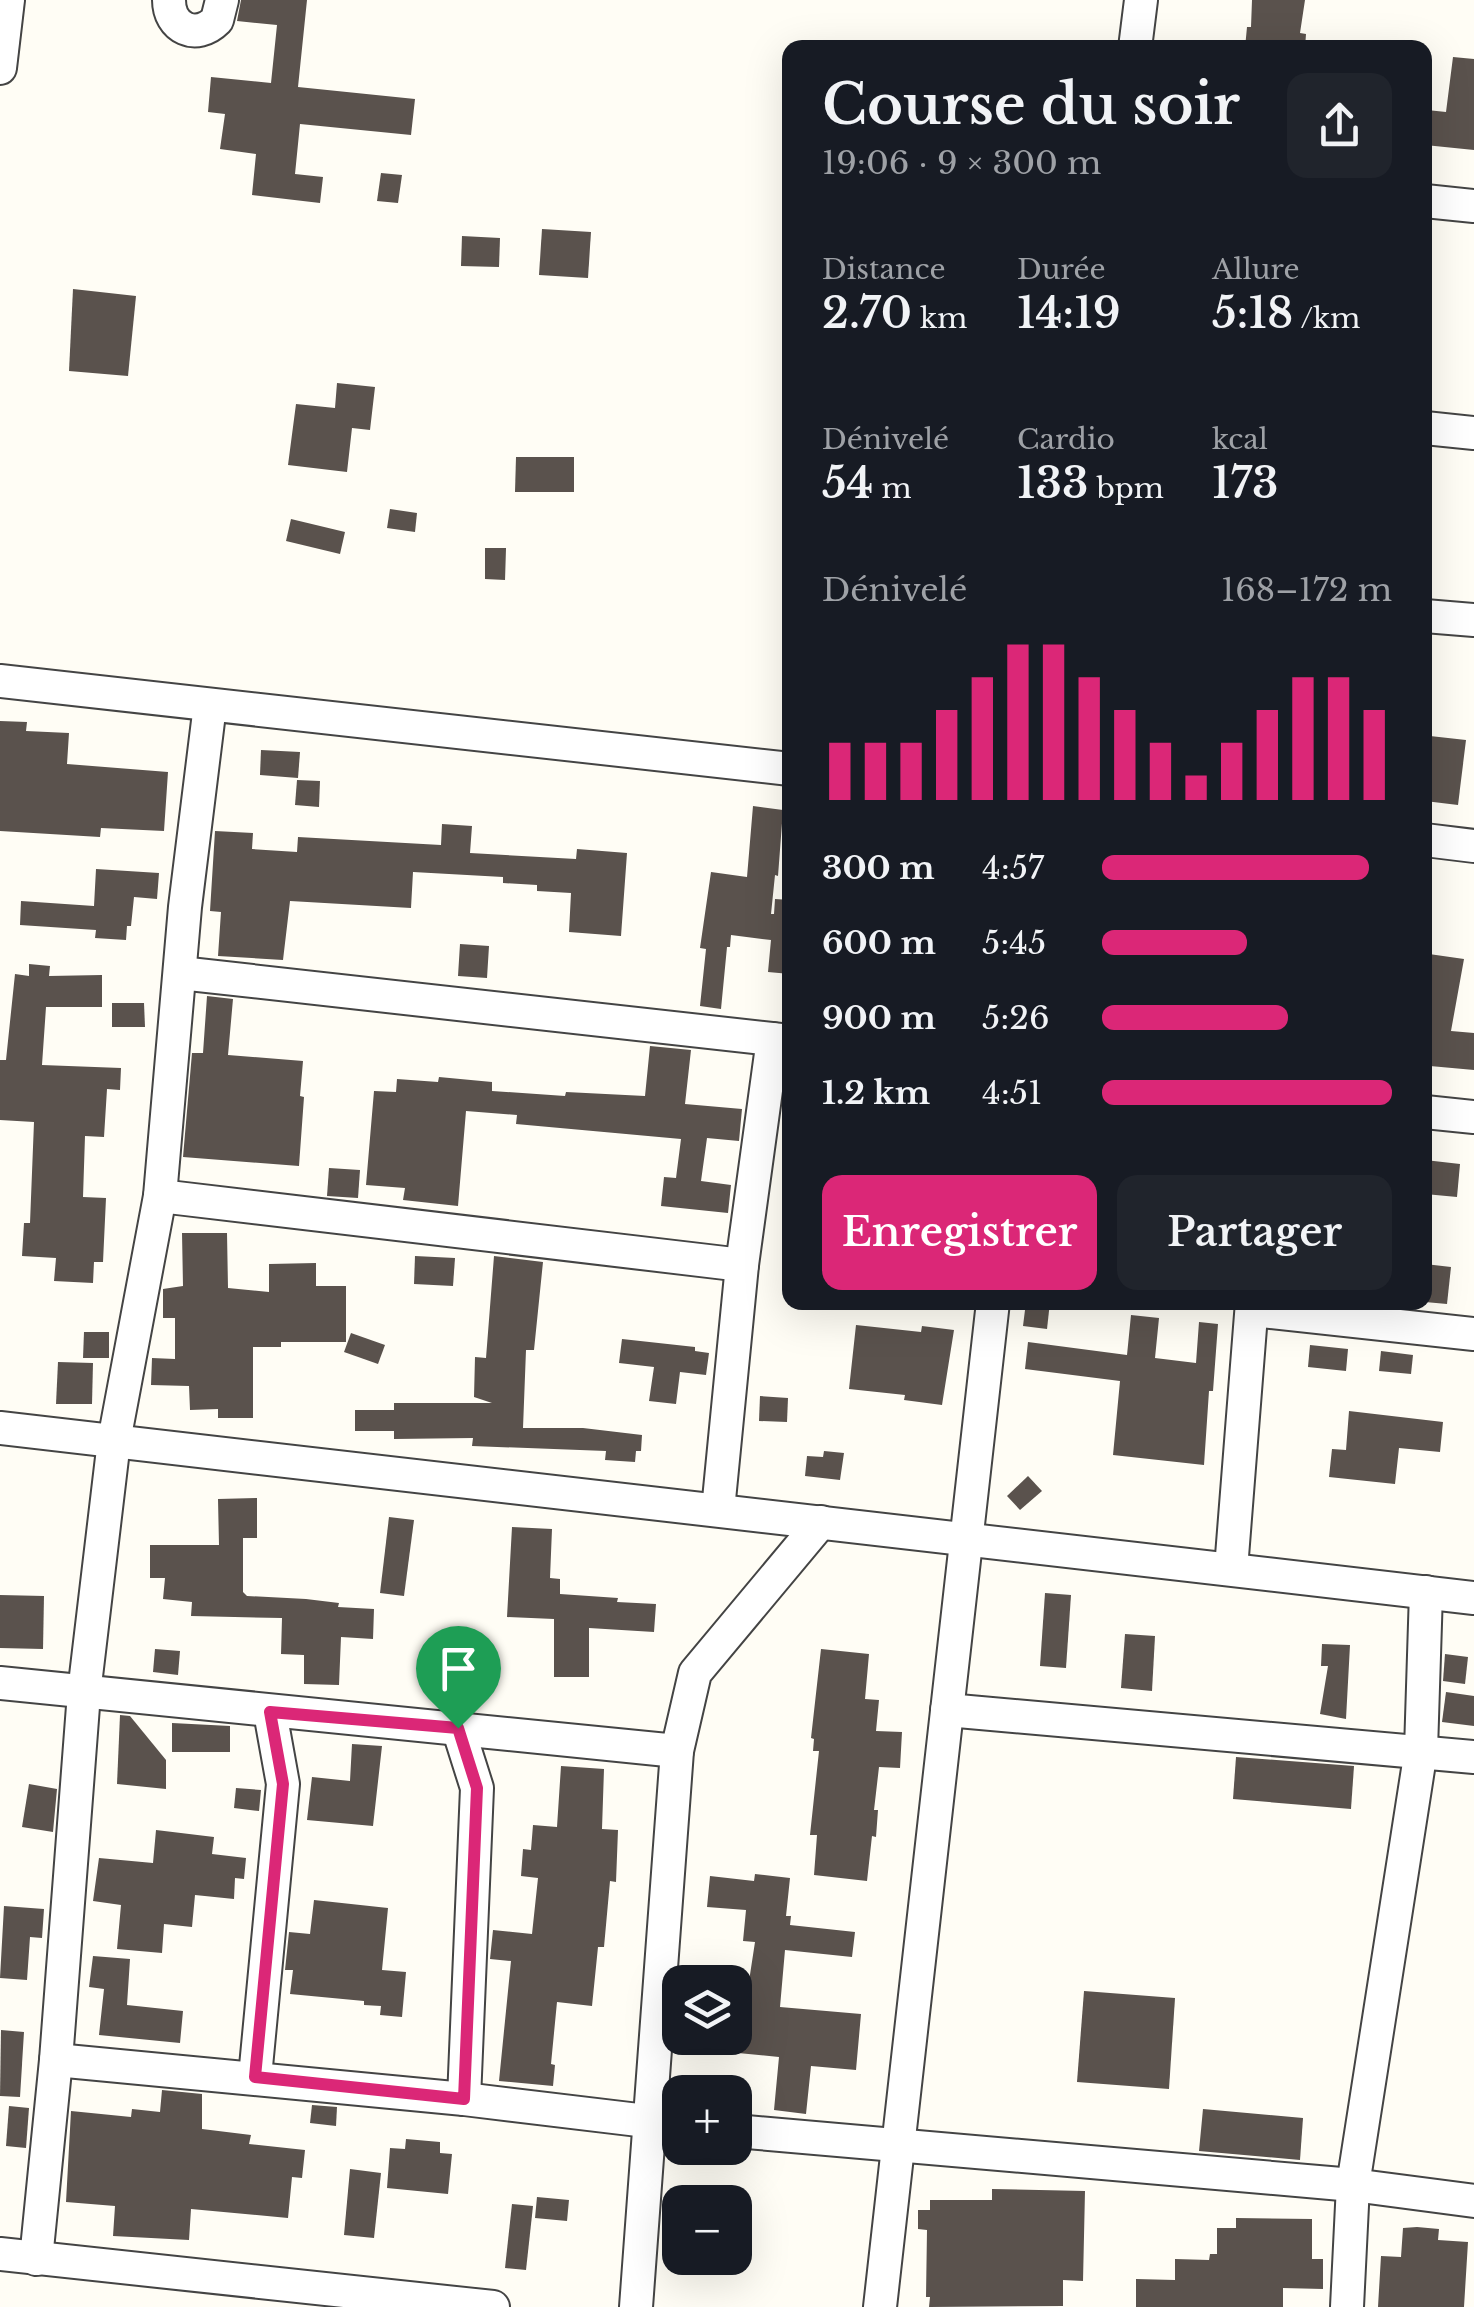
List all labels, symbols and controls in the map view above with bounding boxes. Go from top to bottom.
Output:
text: Course du soir [822,71,1240,139]
button: share [1287,73,1392,178]
text: 19:06 · 9 × 300 m [822,143,1101,183]
text: Distance [822,252,945,287]
text: Durée [1017,252,1106,287]
text: Allure [1212,252,1300,287]
text: 2.70 [822,287,912,339]
text: 14:19 [1017,287,1121,339]
text: 5:18 [1212,287,1293,339]
text: km [912,301,967,336]
text: /km [1293,301,1360,336]
text: Dénivelé [822,422,949,457]
text: Cardio [1017,422,1115,457]
text: kcal [1212,422,1268,457]
text: 54 [822,457,873,509]
text: 133 [1017,457,1088,509]
text: 173 [1212,457,1278,509]
text: m [873,471,912,506]
text: bpm [1088,471,1164,506]
text: Dénivelé [822,570,967,610]
text: 168–172 m [1221,570,1392,610]
text: 300 m [822,848,935,888]
text: 4:57 [982,848,1044,888]
text: 600 m [822,923,936,963]
text: 5:45 [982,923,1046,963]
text: 900 m [822,998,936,1038]
text: 5:26 [982,998,1050,1038]
text: 1.2 km [822,1073,930,1113]
text: 4:51 [982,1073,1042,1113]
button: Enregistrer [822,1175,1097,1290]
button: Partager [1117,1175,1392,1290]
pin [416,1626,501,1729]
icon: arrive [431,1641,486,1696]
map controls [662,1965,752,2275]
button: layers [662,1965,752,2055]
button: + [662,2075,752,2165]
button: − [662,2185,752,2275]

